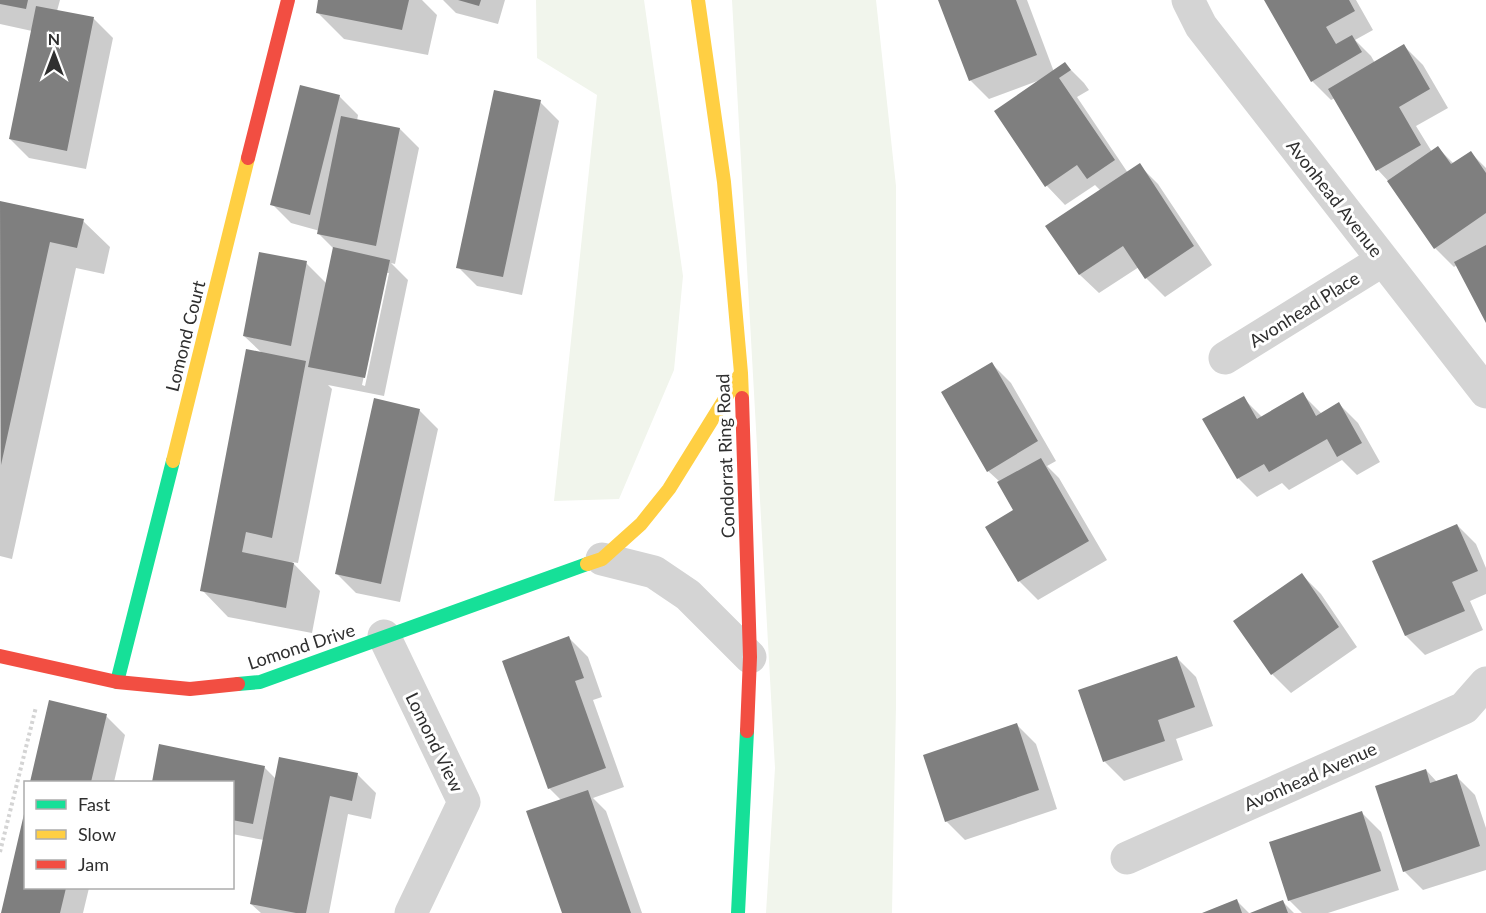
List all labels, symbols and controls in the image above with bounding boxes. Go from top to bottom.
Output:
north arrow [24,24,84,84]
text: N [48,29,60,48]
street label: Avonhead Avenue [1282,135,1388,261]
street label: Avonhead Place [1245,266,1363,352]
street label: Lomond Court [161,278,210,394]
street label: Condorrat Ring Road [711,373,739,539]
street label: Lomond Drive [245,618,357,674]
street label: Lomond View [401,689,469,795]
street label: Avonhead Avenue [1240,737,1380,815]
legend [24,781,234,889]
text: Fast [78,793,111,815]
text: Slow [78,823,116,845]
text: Jam [78,853,109,875]

